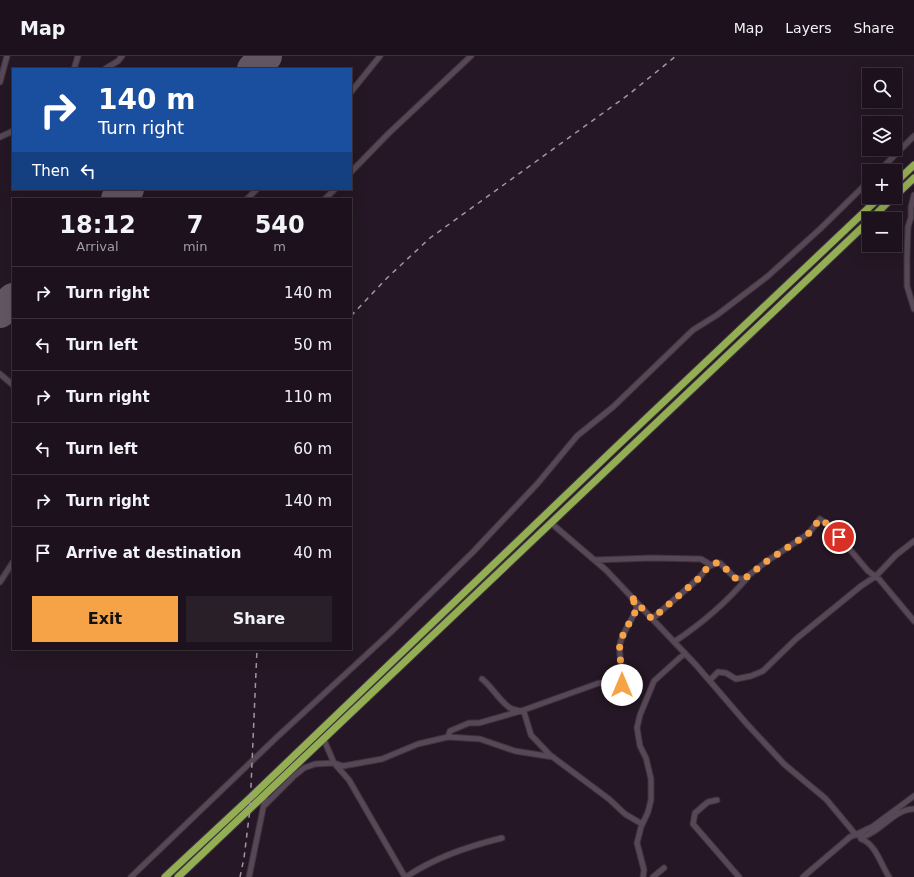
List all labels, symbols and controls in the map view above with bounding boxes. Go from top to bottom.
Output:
text: Map [20,17,65,39]
text: Map [734,20,763,36]
text: Layers [785,20,832,36]
text: Share [854,20,894,36]
map controls [862,68,902,252]
button: search [862,68,902,108]
text: 140 m [98,83,195,116]
icon: right [32,84,84,136]
button: layers [862,116,902,156]
text: Turn right [98,117,184,138]
icon: left [77,160,99,182]
text: Then [32,162,69,180]
button: + [862,164,902,204]
text: 18:12 [59,211,136,239]
text: 7 [187,211,203,239]
text: 540 [255,211,305,239]
button: − [862,212,902,252]
text: Arrival [76,239,119,254]
text: min [183,239,207,254]
text: m [273,239,286,254]
icon: right [32,282,54,304]
text: Turn right [66,284,150,302]
text: 140 m [284,284,332,302]
icon: left [32,334,54,356]
text: Turn left [66,336,138,354]
text: 50 m [294,336,332,354]
icon: right [32,386,54,408]
text: Turn right [66,388,150,406]
text: 110 m [284,388,332,406]
icon: left [32,438,54,460]
text: Turn left [66,440,138,458]
text: 60 m [294,440,332,458]
icon: right [32,490,54,512]
text: Turn right [66,492,150,510]
text: 140 m [284,492,332,510]
pin [822,520,856,554]
icon: arrive [828,526,850,548]
icon: arrive [32,542,54,564]
text: Arrive at destination [66,544,241,562]
text: 40 m [294,544,332,562]
button: Exit [32,596,178,642]
button: Share [186,596,332,642]
position arrow [601,664,643,706]

